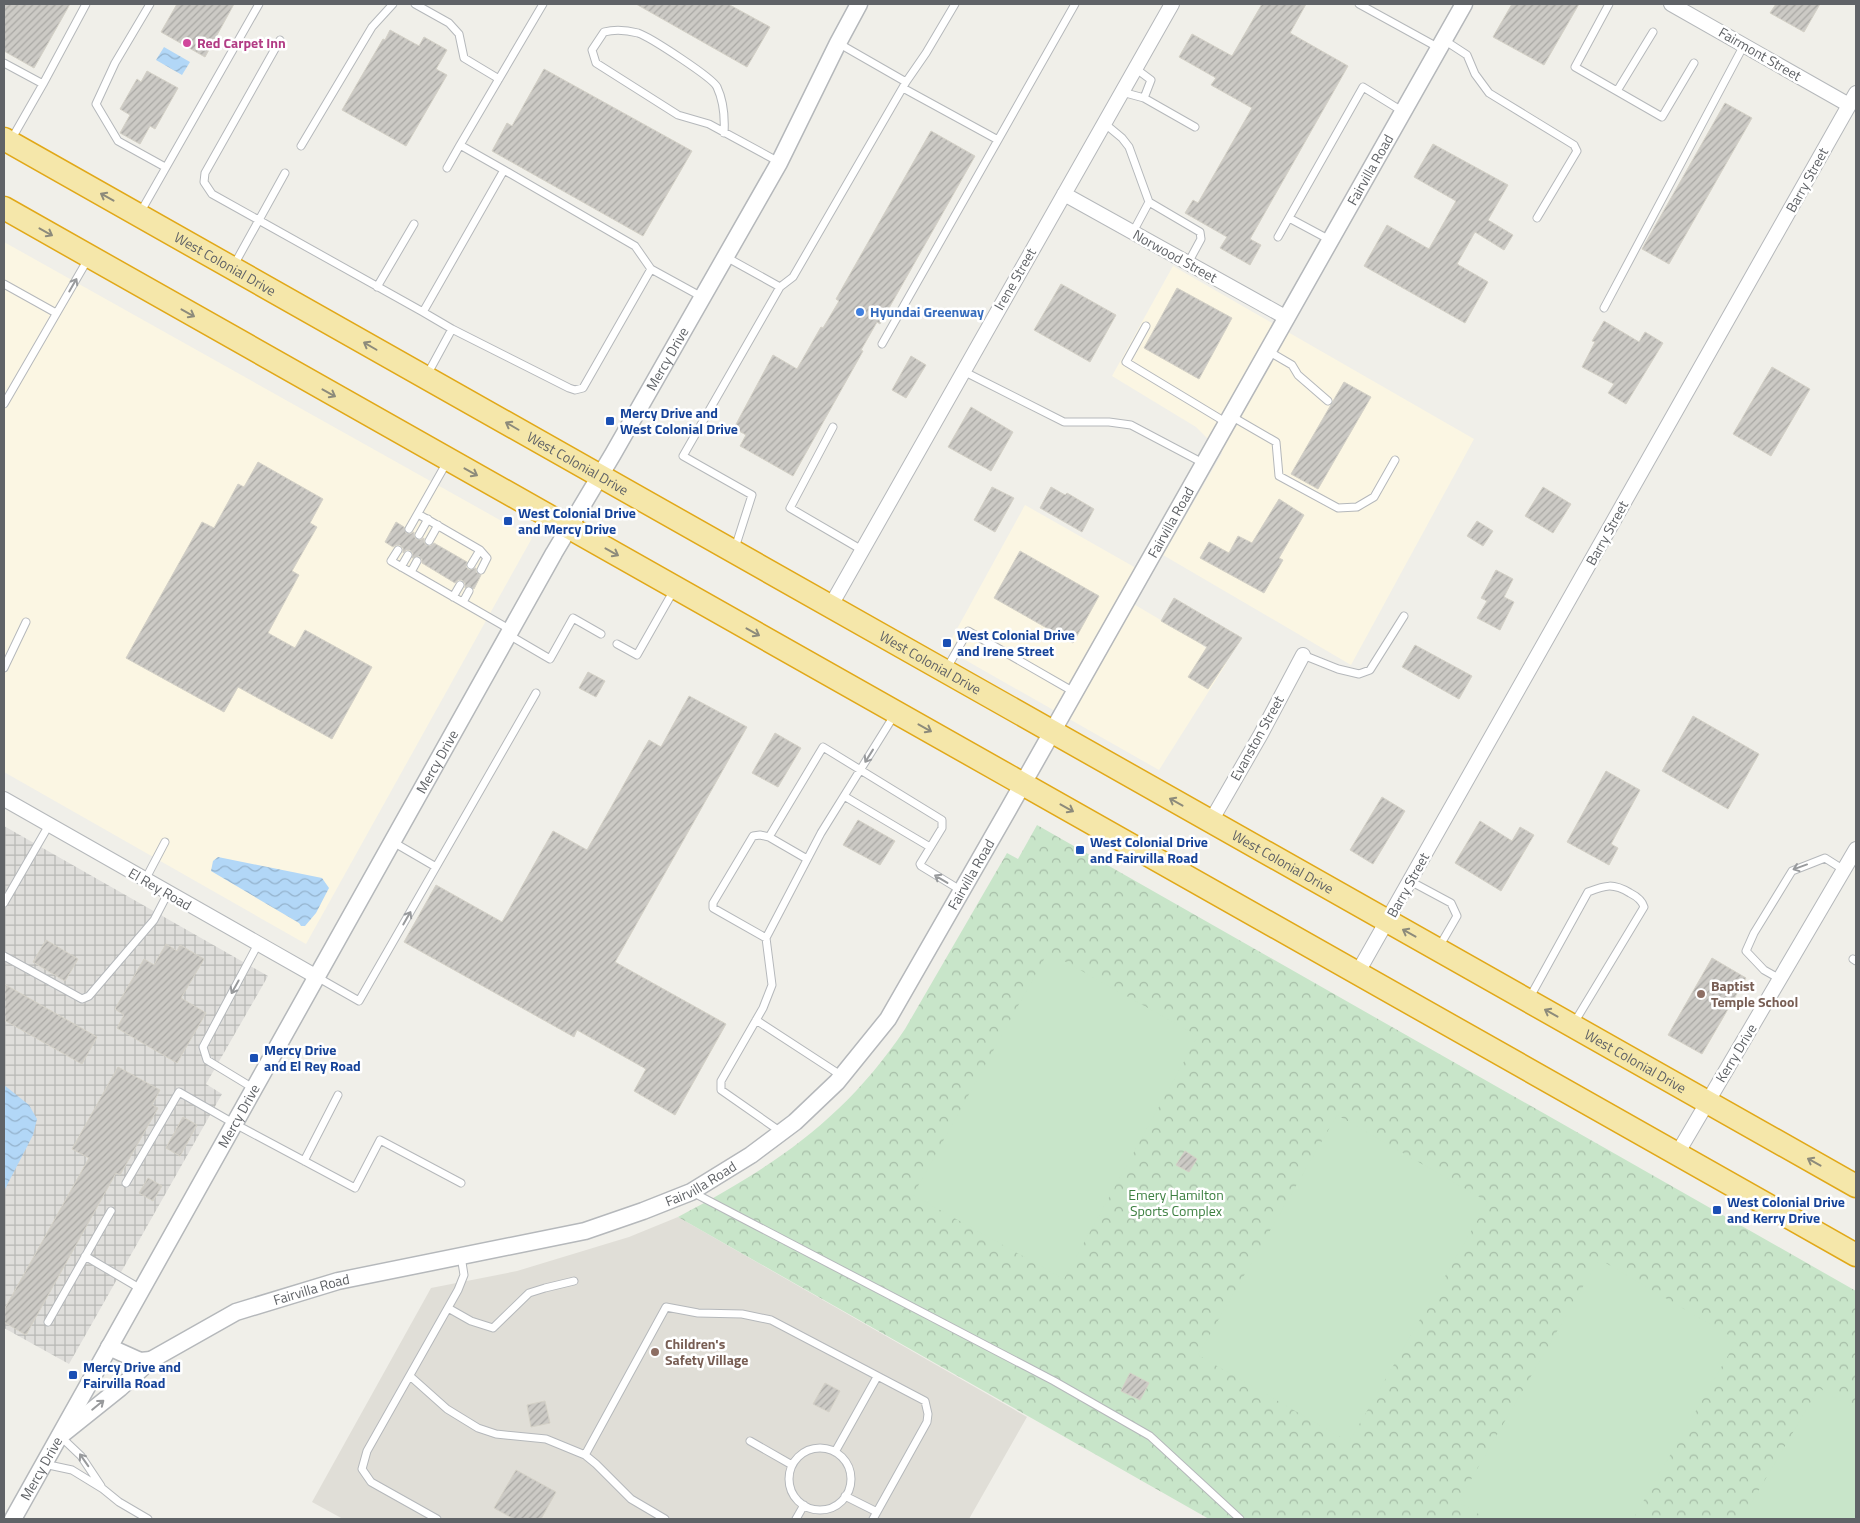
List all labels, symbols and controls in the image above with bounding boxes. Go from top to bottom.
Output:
street label: Fairmont Street [1715,21,1806,86]
place label: Red Carpet Inn [197,32,286,53]
marker: Red Carpet Inn [181,37,193,49]
street label: Fairvilla Road [1341,130,1398,209]
street label: Barry Street [1780,143,1833,216]
one-way arrow [100,192,115,202]
street label: Norwood Street [1129,224,1221,287]
street label: West Colonial Drive [171,226,280,301]
one-way arrow [39,228,53,238]
street label: Irene Street [988,244,1041,314]
one-way arrow [68,279,78,293]
place label: Hyundai Greenway [870,301,984,322]
marker: Hyundai Greenway [854,306,866,318]
one-way arrow [180,308,194,318]
street label: Mercy Drive [640,323,693,394]
one-way arrow [364,341,378,351]
one-way arrow [321,388,336,398]
place label: Mercy Drive and West Colonial Drive [620,402,738,439]
marker: Mercy Drive and West Colonial Drive [604,415,616,427]
one-way arrow [505,421,519,431]
street label: West Colonial Drive [523,426,633,500]
one-way arrow [463,468,477,478]
street label: Fairvilla Road [1142,483,1199,561]
street label: Barry Street [1580,496,1633,569]
place label: West Colonial Drive and Mercy Drive [518,502,636,539]
marker: West Colonial Drive and Mercy Drive [502,515,514,527]
one-way arrow [604,547,619,557]
place label: West Colonial Drive and Irene Street [957,624,1075,661]
street label: West Colonial Drive [876,625,985,699]
one-way arrow [746,627,760,637]
marker: West Colonial Drive and Irene Street [941,637,953,649]
street label: Evanston Street [1225,691,1289,784]
one-way arrow [918,724,932,734]
street label: Mercy Drive [410,726,463,797]
one-way arrow [864,749,875,763]
one-way arrow [1170,796,1184,806]
one-way arrow [1059,804,1073,814]
street label: West Colonial Drive [1228,824,1338,899]
place label: West Colonial Drive and Fairvilla Road [1090,831,1208,868]
street label: Fairvilla Road [942,835,999,914]
marker: West Colonial Drive and Fairvilla Road [1074,844,1086,856]
street label: Barry Street [1381,848,1434,921]
street label: El Rey Road [125,862,196,915]
one-way arrow [1793,863,1809,872]
one-way arrow [935,873,949,883]
one-way arrow [402,912,412,926]
one-way arrow [1402,928,1417,938]
place label: Baptist Temple School [1711,975,1798,1012]
one-way arrow [229,979,239,993]
marker: Baptist Temple School [1695,988,1707,1000]
one-way arrow [1544,1008,1558,1018]
street label: Kerry Drive [1710,1019,1761,1086]
street label: West Colonial Drive [1581,1024,1690,1098]
place label: Mercy Drive and El Rey Road [264,1039,361,1076]
marker: Mercy Drive and El Rey Road [248,1052,260,1064]
street label: Mercy Drive [212,1080,265,1151]
street label: Fairvilla Road [662,1156,740,1211]
one-way arrow [1807,1157,1821,1167]
park label: Emery Hamilton Sports Complex [1128,1184,1224,1221]
place label: West Colonial Drive and Kerry Drive [1727,1191,1845,1228]
marker: West Colonial Drive and Kerry Drive [1711,1204,1723,1216]
street label: Fairvilla Road [271,1268,351,1310]
place label: Children's Safety Village [665,1333,748,1370]
marker: Children's Safety Village [649,1346,661,1358]
place label: Mercy Drive and Fairvilla Road [83,1356,181,1393]
marker: Mercy Drive and Fairvilla Road [67,1369,79,1381]
one-way arrow [91,1400,104,1411]
street label: Mercy Drive [15,1432,67,1504]
one-way arrow [79,1453,89,1467]

